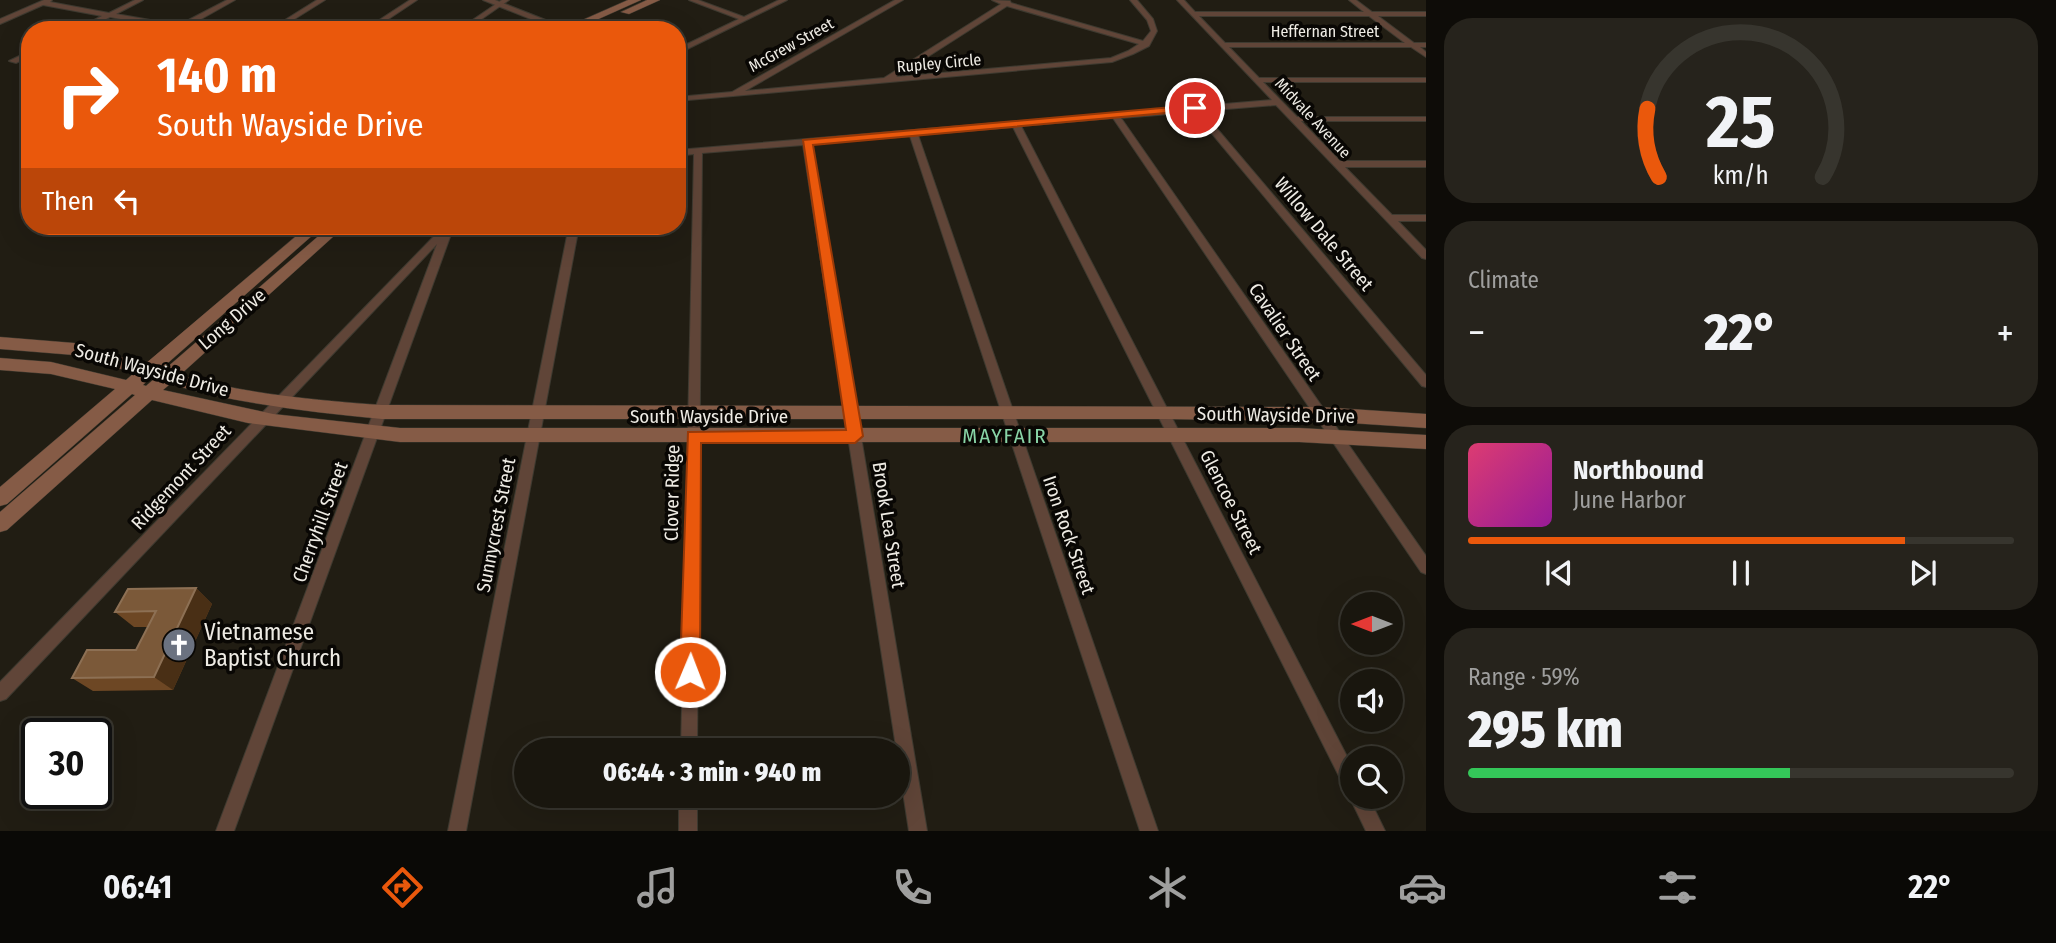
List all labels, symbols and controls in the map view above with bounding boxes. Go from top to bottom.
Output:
street label: McGrew Street [745,14,837,76]
street label: Heffernan Street [1271,22,1380,41]
text: 140 m [157,46,277,105]
icon: right [42,49,133,140]
street label: Rupley Circle [896,50,982,76]
street label: Midvale Avenue [1271,74,1355,162]
pin [1165,78,1225,138]
text: 25 [1705,79,1776,166]
icon: arrive [1176,89,1214,127]
text: South Wayside Drive [157,106,424,144]
text: km/h [1713,160,1769,190]
street label: Willow Dale Street [1270,172,1379,296]
icon: left [108,182,146,220]
text: Then [42,186,94,217]
text: Climate [1468,266,1539,294]
street label: Cavalier Street [1244,279,1327,386]
street label: Long Drive [194,284,270,354]
text: 22° [1704,301,1778,364]
text: − [1468,310,1485,356]
text: + [1997,310,2014,356]
street label: South Wayside Drive [73,338,231,402]
street label: South Wayside Drive [1197,402,1355,428]
street label: South Wayside Drive [630,405,788,428]
street label: Ridgemont Street [126,419,236,534]
district label: MAYFAIR [962,423,1048,449]
street label: Clover Ridge [660,445,684,541]
street label: Glencoe Street [1195,446,1267,559]
street label: Sunnycrest Street [472,455,520,594]
text: Northbound [1573,455,1704,486]
street label: Cherryhill Street [288,458,353,585]
street label: Brook Lea Street [868,460,910,591]
street label: Iron Rock Street [1038,473,1100,598]
text: June Harbor [1573,486,1686,514]
icon: previous [1540,554,1578,592]
icon: pause [1722,554,1760,592]
icon: next [1904,554,1942,592]
north arrow [1340,592,1404,654]
map controls [1340,592,1403,809]
place label: Vietnamese Baptist Church [204,618,341,672]
church icon: Vietnamese Baptist Church [160,626,198,664]
position arrow [653,635,727,709]
text: Range · 59% [1468,663,1580,691]
button: sound [1340,669,1403,732]
text: 295 km [1468,698,1623,761]
speed limit sign: 30 [21,718,112,809]
button: search [1340,746,1403,809]
text: 06:44 · 3 min · 940 m [603,757,821,788]
icon: directions [378,863,427,912]
icon: music [633,863,682,912]
icon: phone [888,863,937,912]
icon: climate [1143,863,1192,912]
icon: car [1398,863,1447,912]
icon: filters [1653,863,1702,912]
text: 06:41 [103,868,172,906]
text: 22° [1908,868,1953,906]

